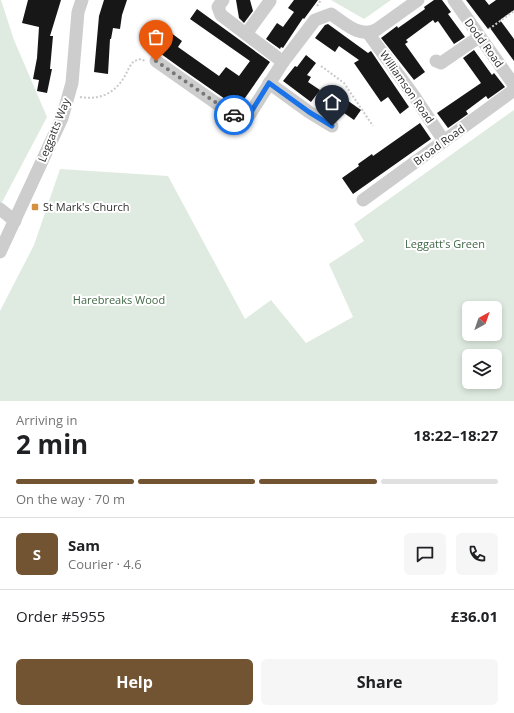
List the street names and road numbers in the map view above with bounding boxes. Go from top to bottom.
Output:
street label: Dodd Road [462,15,507,70]
street label: Williamson Road [377,47,438,126]
street label: Leggatts Way [34,95,73,164]
street label: Broad Road [410,121,467,168]

